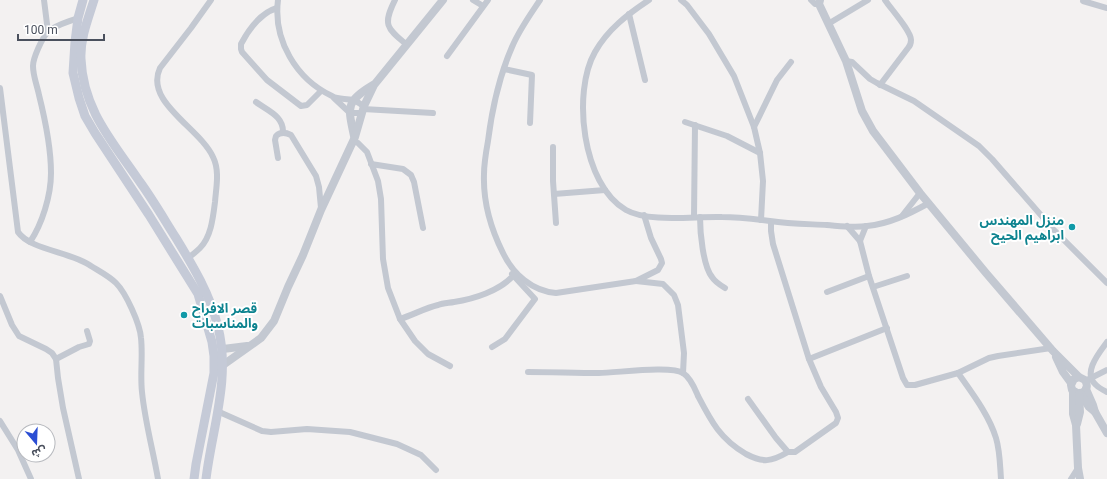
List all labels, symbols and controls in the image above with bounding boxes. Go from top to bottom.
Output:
scale bar [18,16,104,42]
text: 100 m [24,23,58,37]
place label: منزل المهندس ابراهيم الحيح [980,213,1064,246]
marker: منزل المهندس ابراهيم الحيح [1067,222,1077,232]
place label: قصر الافراح والمناسبات [192,301,258,331]
marker: قصر الافراح والمناسبات [179,310,189,320]
north arrow [16,423,56,463]
text: ش [30,443,48,461]

